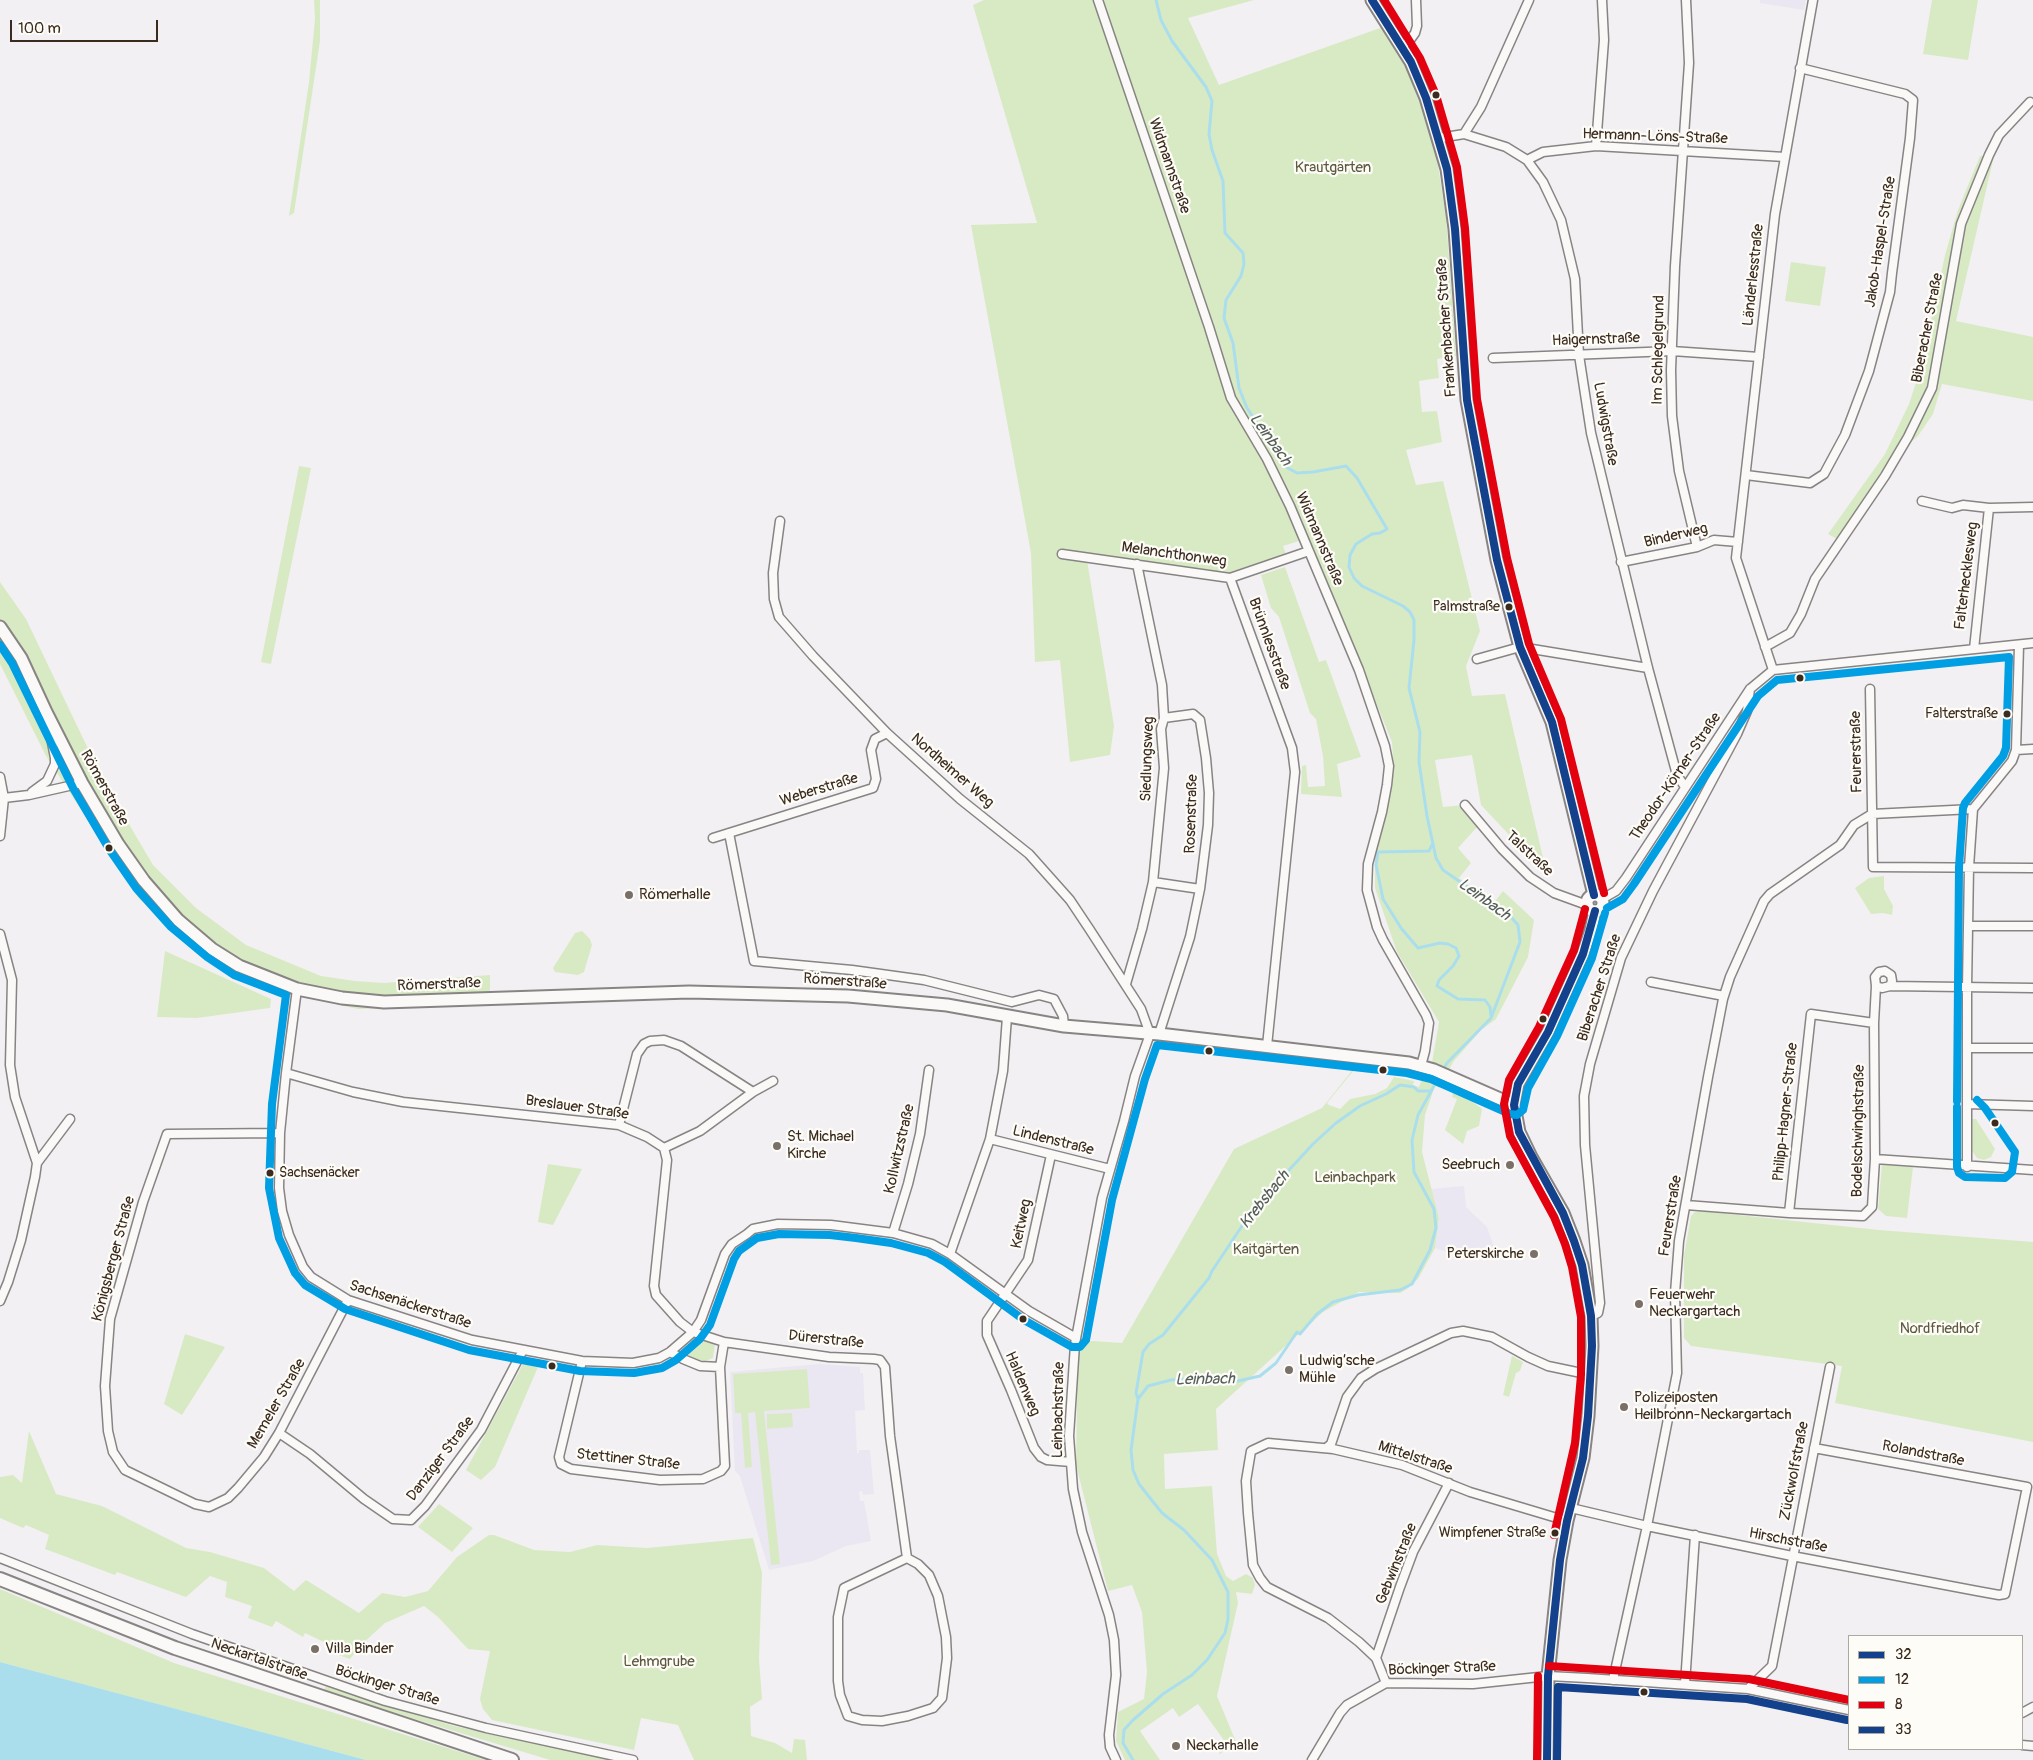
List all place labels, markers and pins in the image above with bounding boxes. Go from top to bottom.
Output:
unlabelled marker [1431,90,1441,100]
place label: Palmstraße [1433,599,1500,615]
marker: Palmstraße [1504,602,1514,612]
unlabelled marker [1795,673,1805,683]
place label: Falterstraße [1925,706,1998,722]
marker: Falterstraße [2002,709,2012,719]
unlabelled marker [104,843,114,853]
place label: Römerhalle [639,886,711,904]
marker: Römerhalle [623,889,635,901]
unlabelled marker [1538,1014,1548,1024]
unlabelled marker [1204,1046,1214,1056]
unlabelled marker [1378,1065,1388,1075]
unlabelled marker [1990,1118,2000,1128]
place label: St. Michael Kirche [787,1128,854,1163]
marker: St. Michael Kirche [771,1140,783,1152]
place label: Seebruch [1442,1156,1500,1174]
marker: Seebruch [1504,1159,1516,1171]
place label: Sachsenäcker [279,1165,360,1181]
marker: Sachsenäcker [265,1168,275,1178]
place label: Peterskirche [1446,1245,1524,1263]
marker: Peterskirche [1528,1248,1540,1260]
place label: Feuerwehr Neckargartach [1649,1286,1740,1321]
marker: Feuerwehr Neckargartach [1633,1298,1645,1310]
unlabelled marker [1018,1314,1028,1324]
place label: Ludwig’sche Mühle [1299,1352,1375,1387]
unlabelled marker [547,1361,557,1371]
marker: Ludwig’sche Mühle [1283,1364,1295,1376]
place label: Polizeiposten Heilbronn-Neckargartach [1634,1389,1792,1424]
marker: Polizeiposten Heilbronn-Neckargartach [1618,1401,1630,1413]
place label: Wimpfener Straße [1439,1525,1546,1541]
marker: Wimpfener Straße [1550,1528,1560,1538]
place label: Villa Binder [325,1640,394,1658]
marker: Villa Binder [309,1643,321,1655]
unlabelled marker [1639,1687,1649,1697]
place label: Neckarhalle [1186,1737,1258,1755]
marker: Neckarhalle [1170,1740,1182,1752]

